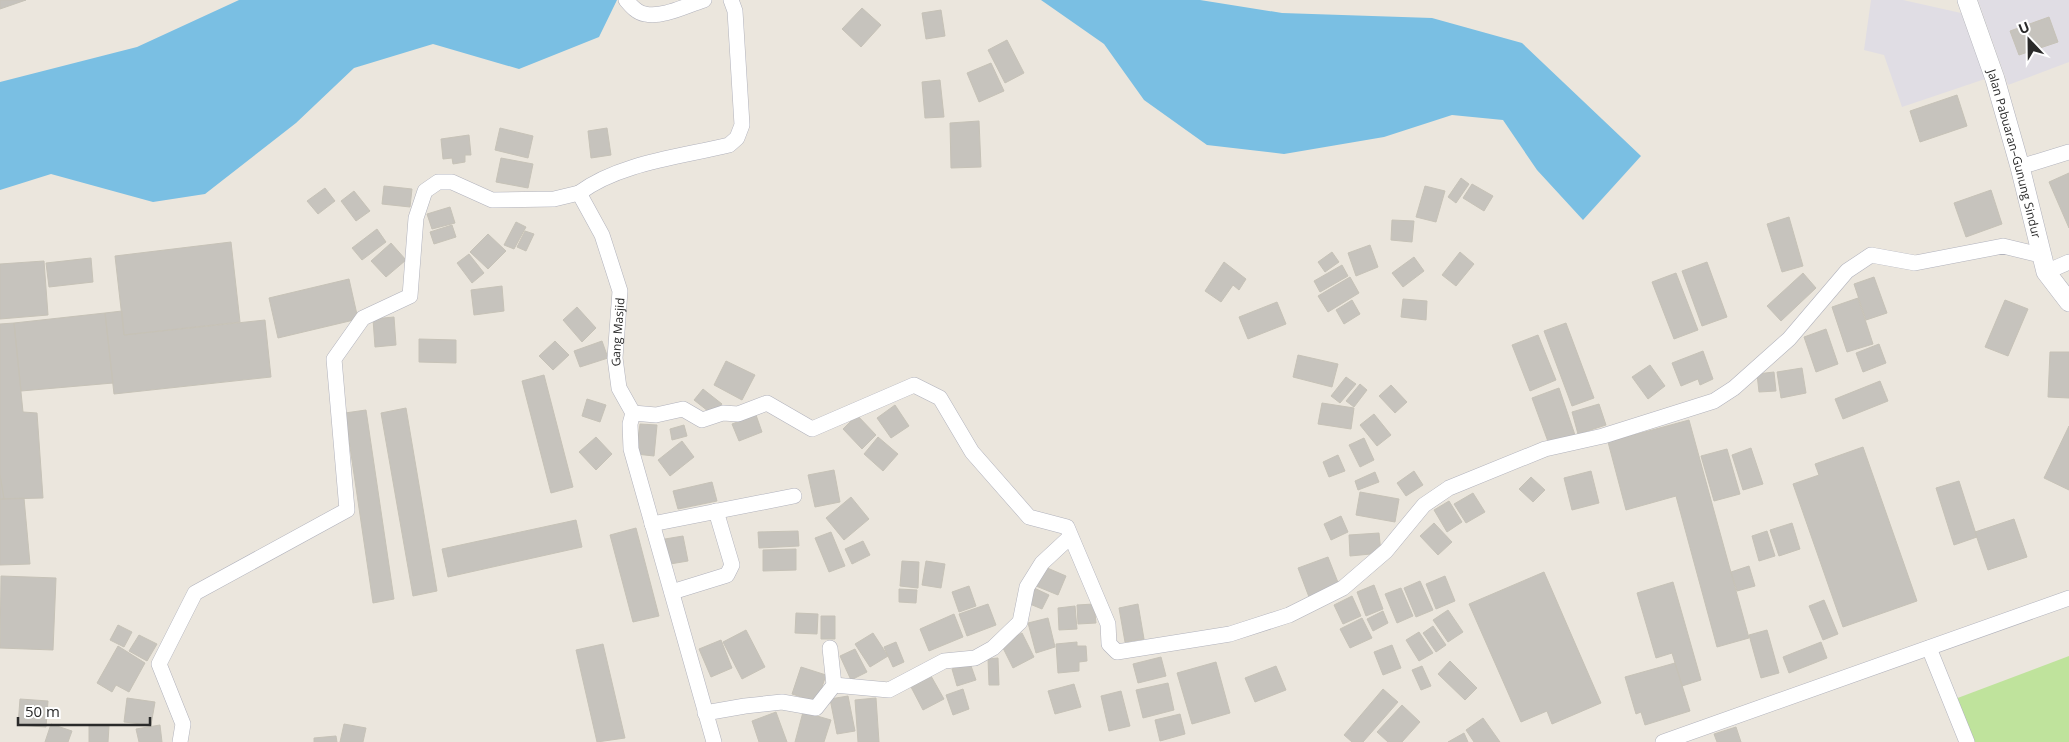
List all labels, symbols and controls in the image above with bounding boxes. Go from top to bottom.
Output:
north arrow [2004,15,2054,65]
text: U [2015,17,2032,38]
street label: Jalan Pabuaran–Gunung Sindur [1983,66,2046,240]
street label: Gang Masjid [607,297,628,367]
scale bar [18,694,150,726]
text: 50 m [25,701,60,721]

